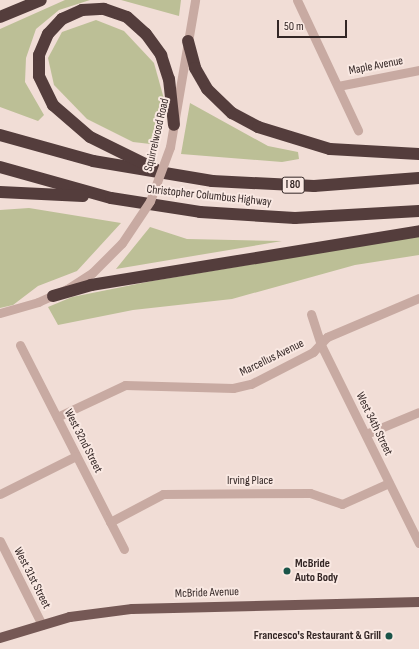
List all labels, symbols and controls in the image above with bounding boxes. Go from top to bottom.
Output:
scale bar [279,12,349,38]
text: 50 m [284,19,304,34]
street label: Maple Avenue [348,54,404,78]
street label: Squirrelwood Road [142,97,172,173]
road number: I 80 [281,176,305,194]
street label: Christopher Columbus Highway [146,182,272,210]
street label: Marcellus Avenue [238,336,306,380]
street label: West 34th Street [353,390,395,458]
street label: West 32nd Street [61,407,105,475]
street label: Irving Place [227,474,273,488]
street label: West 31st Street [10,545,54,611]
place label: McBride Auto Body [295,557,338,585]
marker: McBride Auto Body [282,566,292,576]
street label: McBride Avenue [175,585,239,601]
place label: Francesco's Restaurant & Grill [254,629,381,643]
marker: Francesco's Restaurant & Grill [384,631,394,641]

